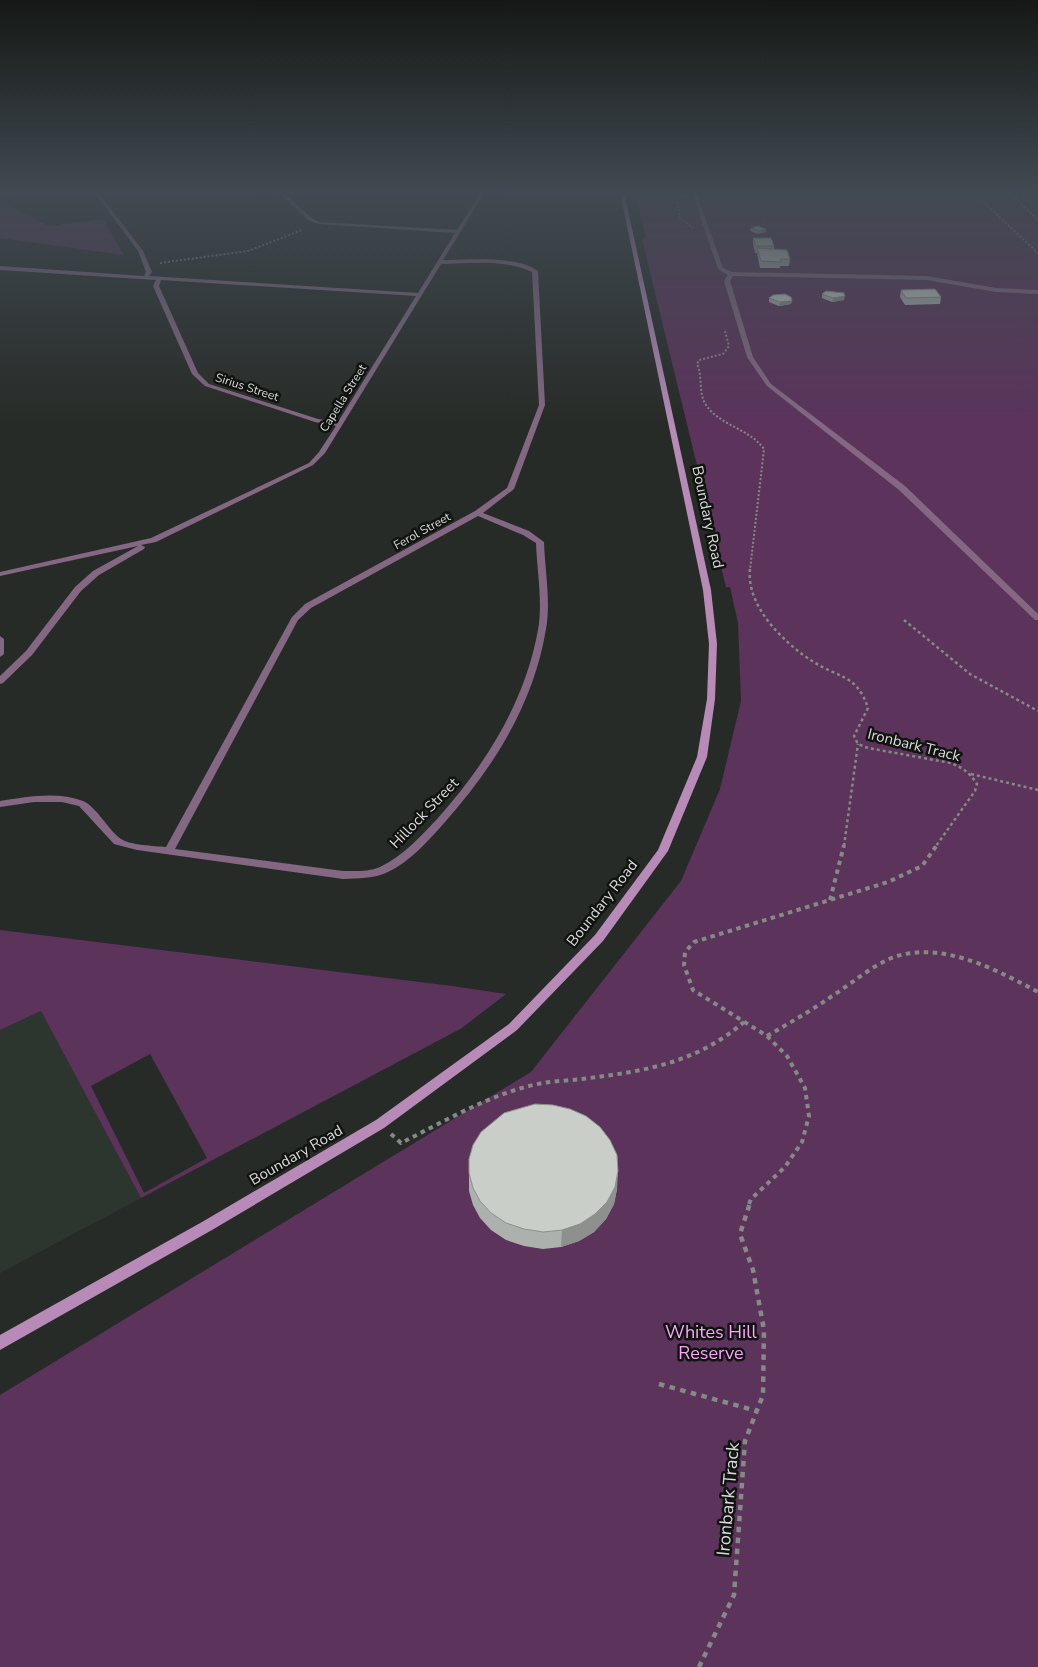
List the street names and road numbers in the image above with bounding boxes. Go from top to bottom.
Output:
street label: Capella Street [316,360,371,435]
street label: Sirius Street [213,369,281,405]
street label: Boundary Road [687,464,729,570]
street label: Ferol Street [391,508,454,553]
street label: Ironbark Track [866,724,963,766]
street label: Hillock Street [385,773,463,853]
street label: Boundary Road [562,856,642,950]
street label: Boundary Road [246,1120,346,1190]
street label: Ironbark Track [711,1440,745,1557]

